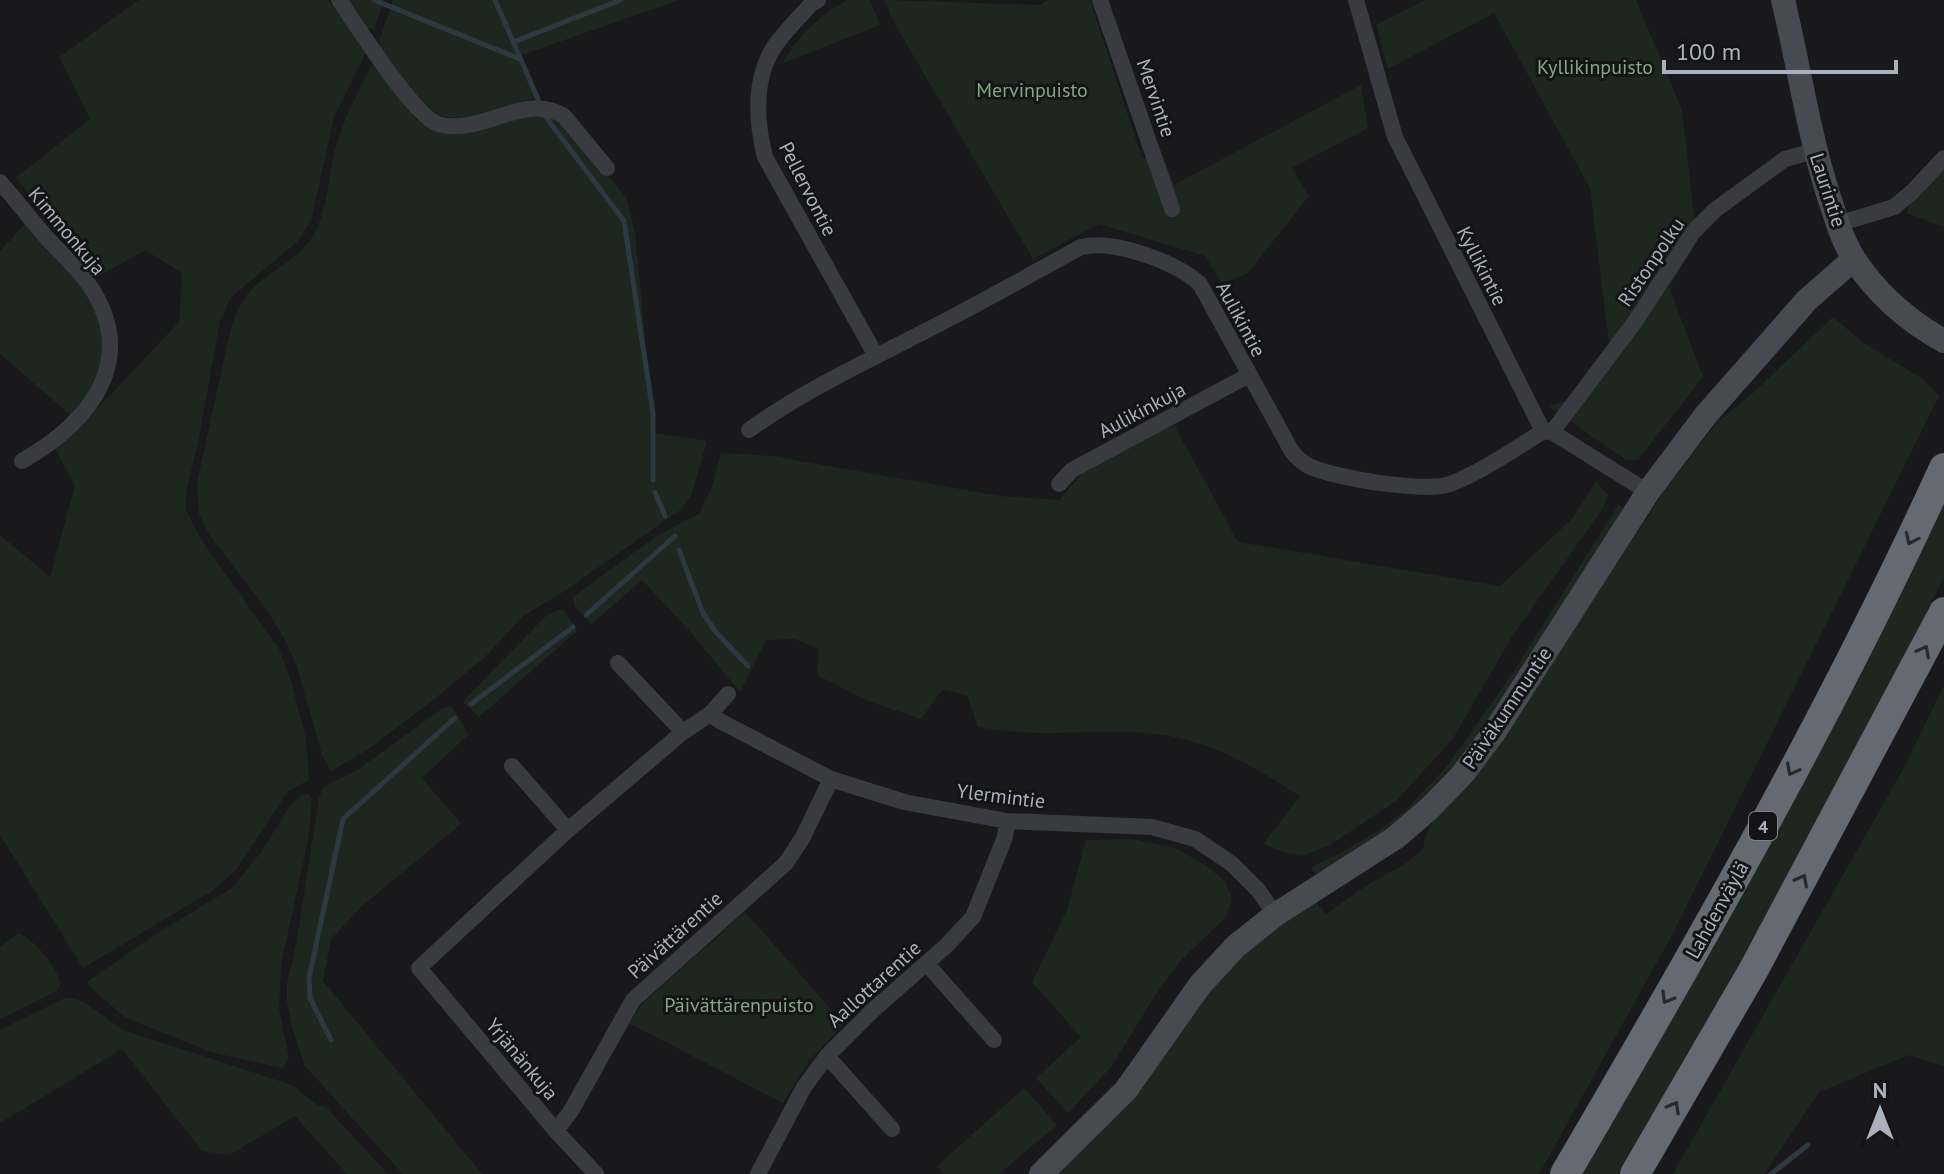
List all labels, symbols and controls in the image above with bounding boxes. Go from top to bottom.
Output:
scale bar [1664,24,1896,74]
text: 100 m [1676,36,1741,67]
park label: Kyllikinpuisto [1537,54,1653,80]
street label: Mervintie [1131,55,1181,141]
park label: Mervinpuisto [976,77,1088,103]
street label: Pellervontie [773,137,843,241]
street label: Laurintie [1804,150,1852,230]
street label: Kimmonkuja [23,182,111,280]
street label: Ristonpolku [1612,213,1690,311]
street label: Kyllikintie [1451,222,1513,310]
street label: Aulikintie [1210,277,1272,361]
street label: Aulikinkuja [1094,376,1190,444]
one-way arrow [1905,531,1921,546]
street label: Päiväkummuntie [1456,642,1558,774]
one-way arrow [1914,645,1930,659]
one-way arrow [1787,762,1802,777]
street label: Ylermintie [955,778,1047,814]
road number: 4 [1749,812,1777,840]
street label: Lahdenväylä [1680,857,1754,963]
one-way arrow [1792,874,1807,889]
street label: Päivättärentie [622,886,728,984]
street label: Aallottarentie [822,935,926,1033]
one-way arrow [1662,989,1677,1004]
park label: Päivättärenpuisto [664,992,814,1018]
street label: Yrjänänkuja [480,1013,564,1105]
north arrow [1840,1070,1920,1150]
text: N [1873,1076,1887,1104]
one-way arrow [1664,1101,1680,1116]

